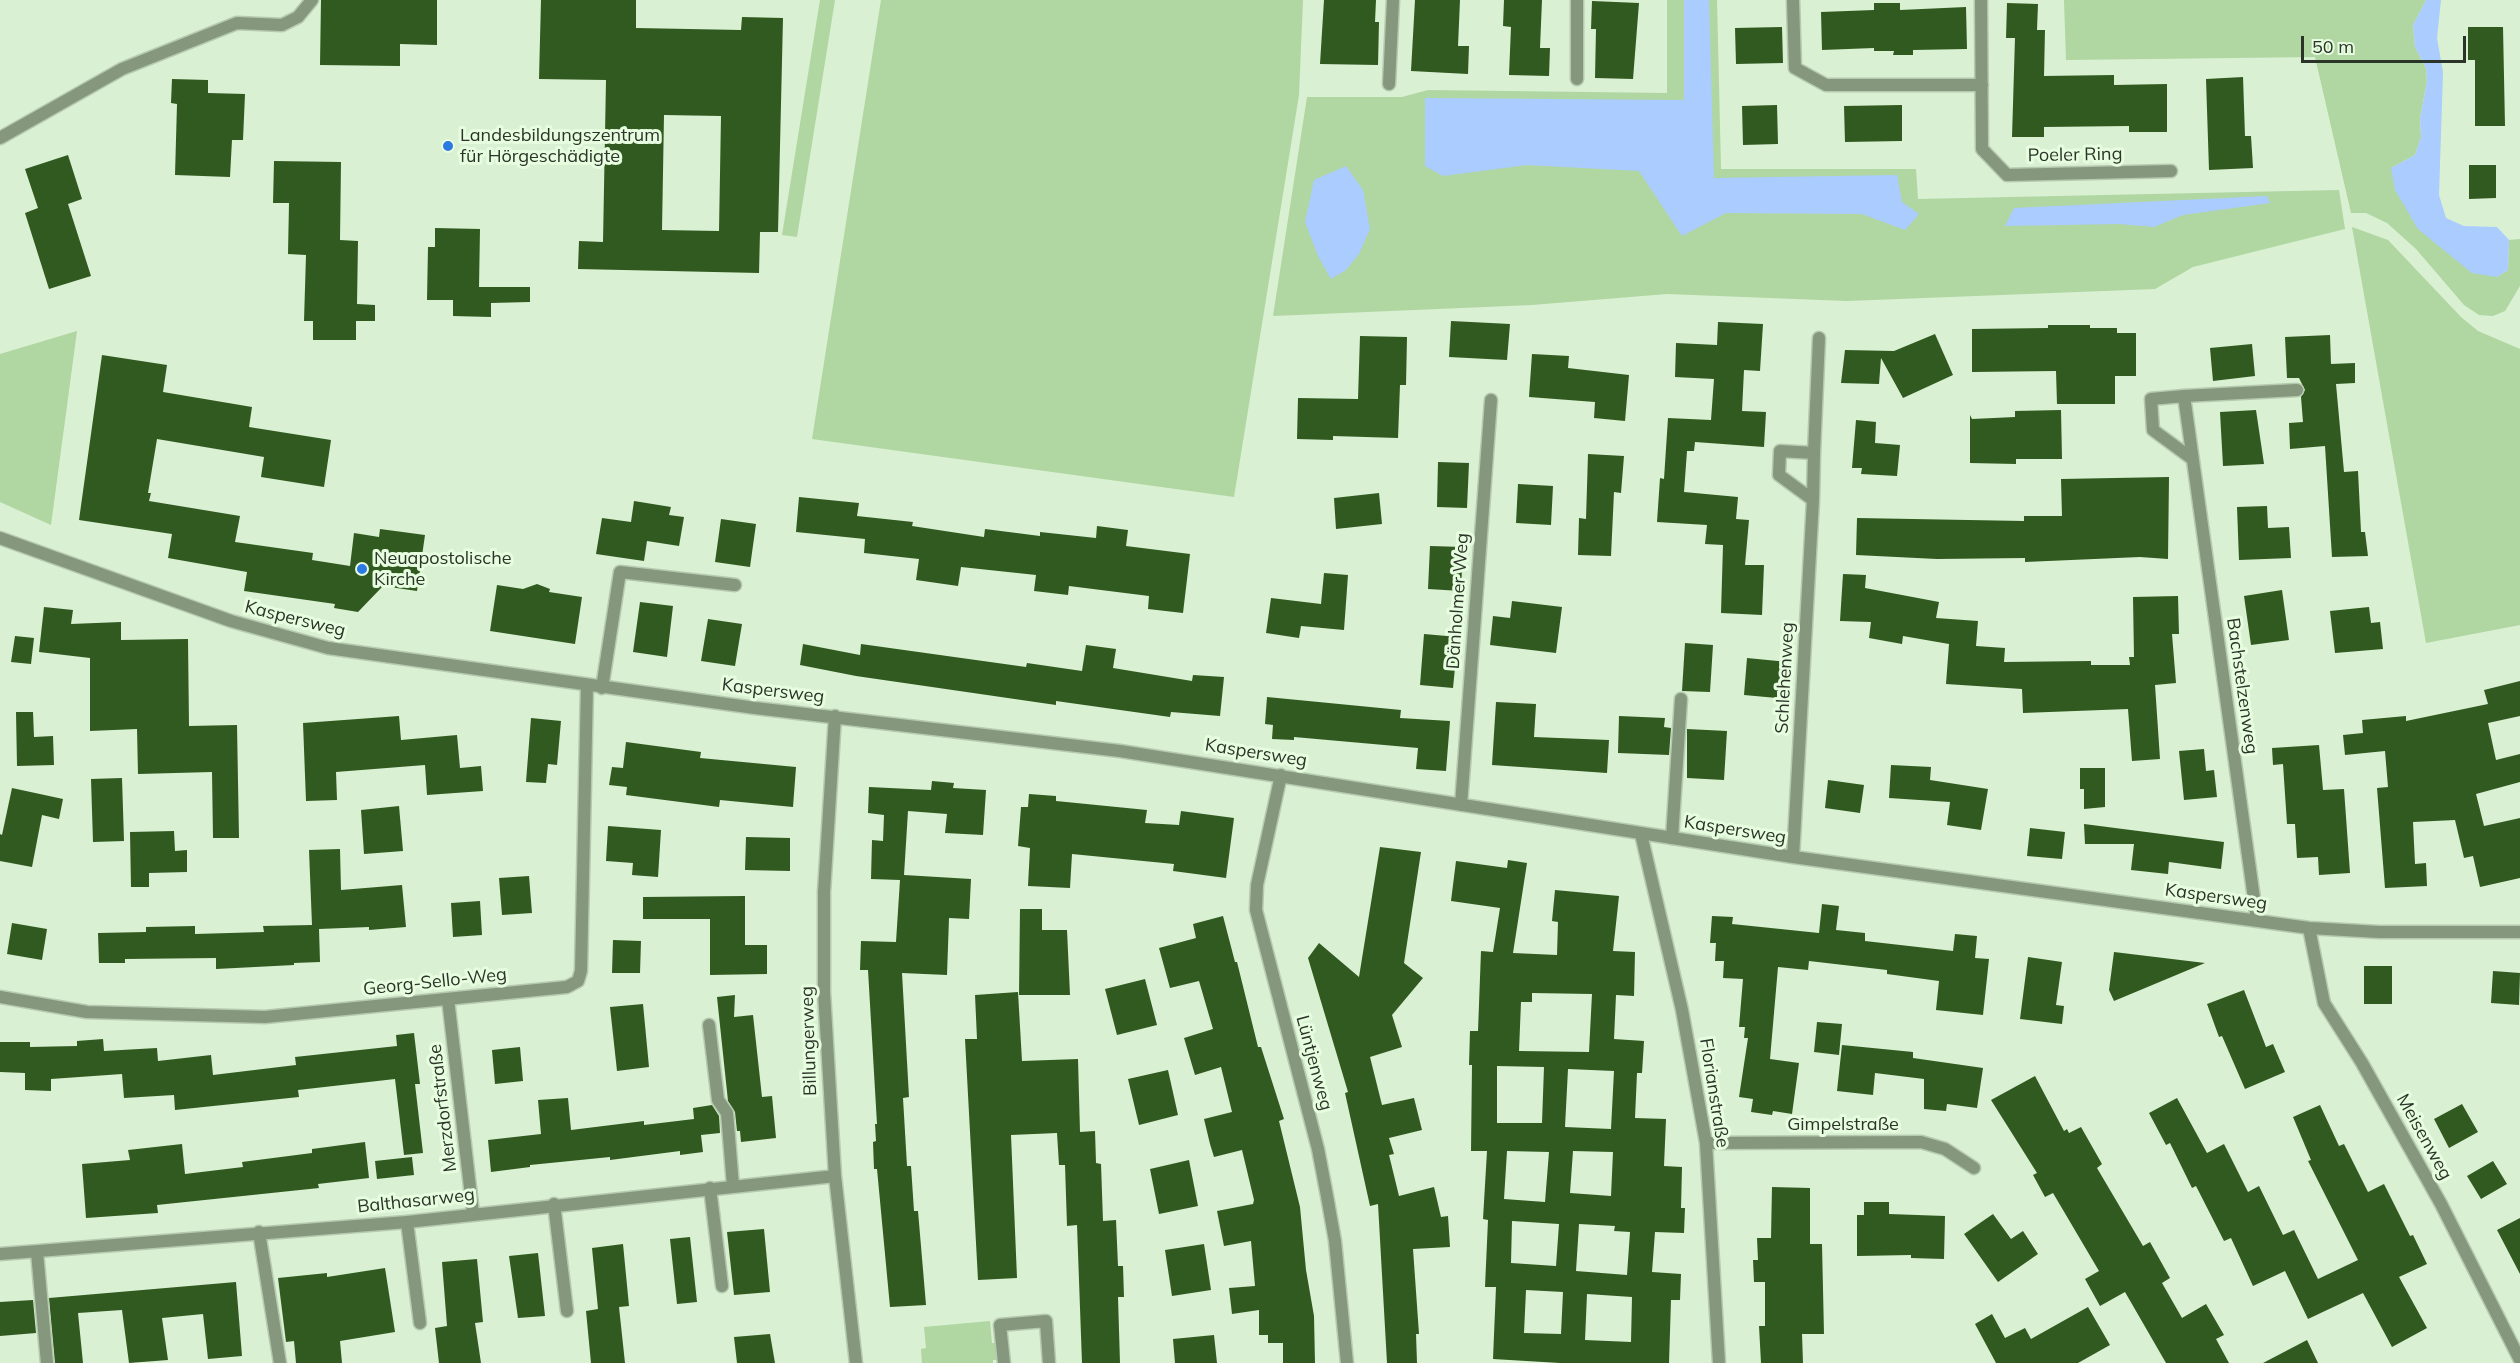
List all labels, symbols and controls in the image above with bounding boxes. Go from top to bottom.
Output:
scale bar [2304,24,2469,62]
text: 50 m [2312,35,2354,58]
place label: Landesbildungszentrum für Hörgeschädigte [460,125,660,168]
marker: Landesbildungszentrum für Hörgeschädigte [441,139,455,153]
street label: Poeler Ring [2027,143,2123,167]
street label: Dänholmer Weg [1442,532,1474,670]
place label: Neuapostolische Kirche [374,548,512,590]
marker: Neuapostolische Kirche [355,562,369,576]
street label: Kaspersweg [242,596,348,642]
street label: Bachstelzenweg [2222,617,2262,755]
street label: Schlehenweg [1771,622,1799,734]
street label: Kaspersweg [721,674,825,708]
street label: Kaspersweg [1203,734,1309,772]
street label: Kaspersweg [1682,811,1788,849]
street label: Kaspersweg [2163,879,2269,915]
street label: Georg-Sello-Weg [362,964,508,1000]
street label: Billungerweg [796,986,822,1096]
street label: Lüntjenweg [1291,1013,1337,1113]
street label: Florianstraße [1695,1037,1733,1149]
street label: Merzdorfstraße [424,1043,462,1173]
street label: Meisenweg [2392,1090,2456,1184]
street label: Gimpelstraße [1787,1114,1899,1136]
street label: Balthasarweg [356,1184,476,1218]

